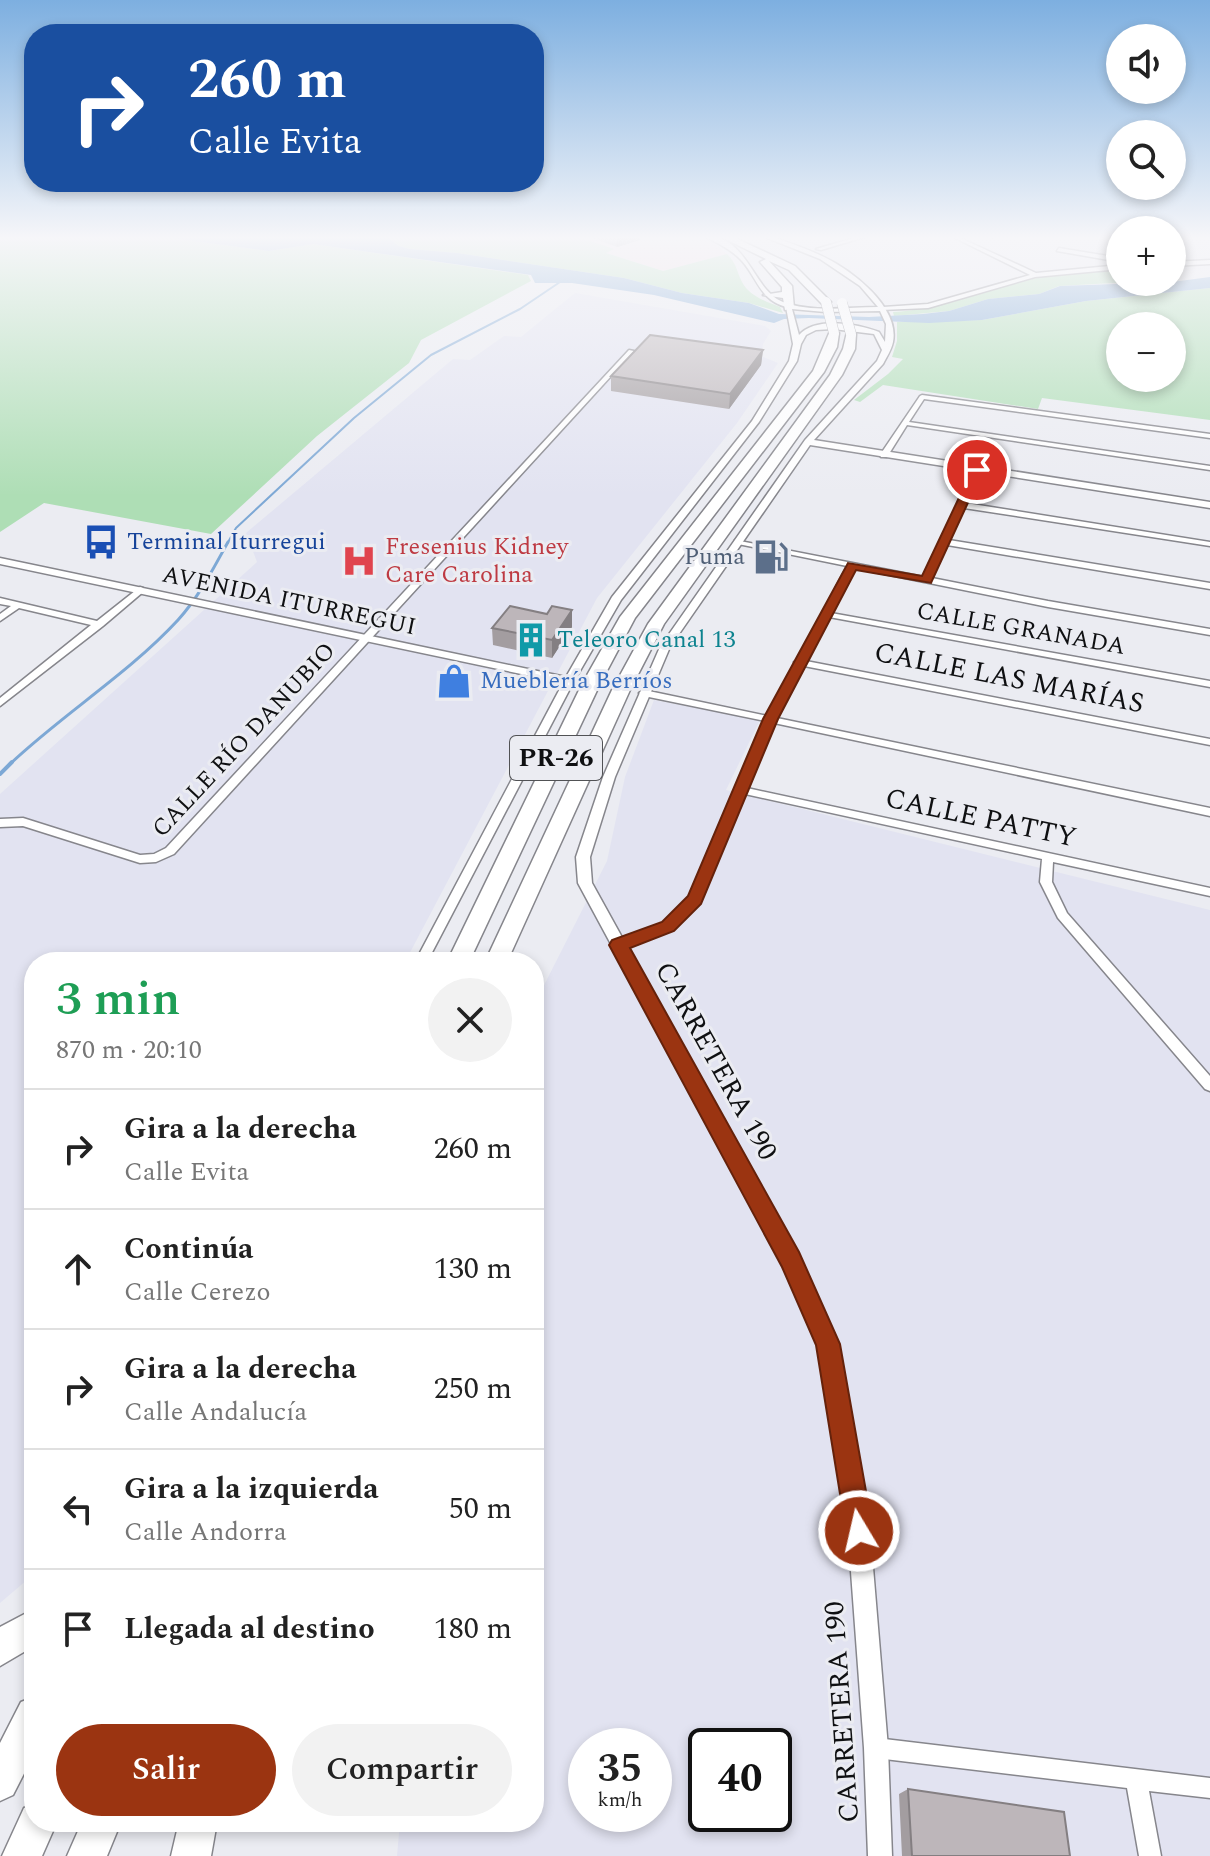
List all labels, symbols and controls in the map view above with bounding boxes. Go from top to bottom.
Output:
map controls [1106,24,1186,392]
button: sound [1106,24,1186,104]
text: 260 m [188,38,347,123]
icon: right [56,56,160,160]
text: Calle Evita [188,115,362,170]
button: search [1106,120,1186,200]
button: + [1106,216,1186,296]
button: − [1106,312,1186,392]
pin [943,436,1011,504]
icon: arrive [955,448,999,492]
bus stop icon: Terminal Iturregui [82,523,120,561]
place label: Terminal Iturregui [127,524,326,560]
place label: Fresenius Kidney Care Carolina [385,529,570,593]
fuel station icon: Puma [752,538,790,576]
place label: Puma [684,539,745,575]
hospital icon: Fresenius Kidney Care Carolina [340,542,378,580]
street label: AVENIDA ITURREGUI [159,556,419,646]
street label: CALLE GRANADA [914,593,1128,665]
building icon: Teleoro Canal 13 [512,621,550,659]
place label: Teleoro Canal 13 [557,622,735,658]
street label: CALLE LAS MARÍAS [870,631,1148,725]
street label: CALLE RÍO DANUBIO [144,634,344,846]
shop icon: Mueblería Berríos [435,662,473,700]
place label: Mueblería Berríos [480,663,673,699]
road number: PR-26 [510,736,602,780]
street label: CALLE PATTY [881,777,1081,859]
street label: CARRETERA 190 [643,954,789,1168]
text: 3 min [56,963,181,1036]
button: close [428,978,512,1062]
text: 870 m · 20:10 [56,1030,202,1070]
text: Gira a la derecha [124,1106,357,1152]
text: 260 m [434,1126,512,1172]
icon: right [56,1127,100,1171]
text: Calle Evita [124,1152,249,1192]
text: Continúa [124,1226,254,1272]
text: 130 m [434,1246,512,1292]
icon: ahead [56,1247,100,1291]
text: Calle Cerezo [124,1272,271,1312]
text: Gira a la derecha [124,1346,357,1392]
text: 250 m [434,1366,512,1412]
icon: right [56,1367,100,1411]
text: Calle Andalucía [124,1392,307,1432]
text: Gira a la izquierda [124,1466,379,1512]
text: 50 m [449,1486,512,1532]
icon: left [56,1487,100,1531]
position arrow [817,1489,901,1573]
text: Calle Andorra [124,1512,287,1552]
street label: CARRETERA 190 [813,1600,871,1824]
text: Llegada al destino [124,1606,375,1652]
text: 180 m [434,1606,512,1652]
icon: arrive [56,1607,100,1651]
button: Salir [56,1724,276,1816]
button: Compartir [292,1724,512,1816]
speed limit sign: 40 [688,1728,792,1832]
text: 35 [598,1739,642,1800]
text: km/h [598,1785,643,1815]

